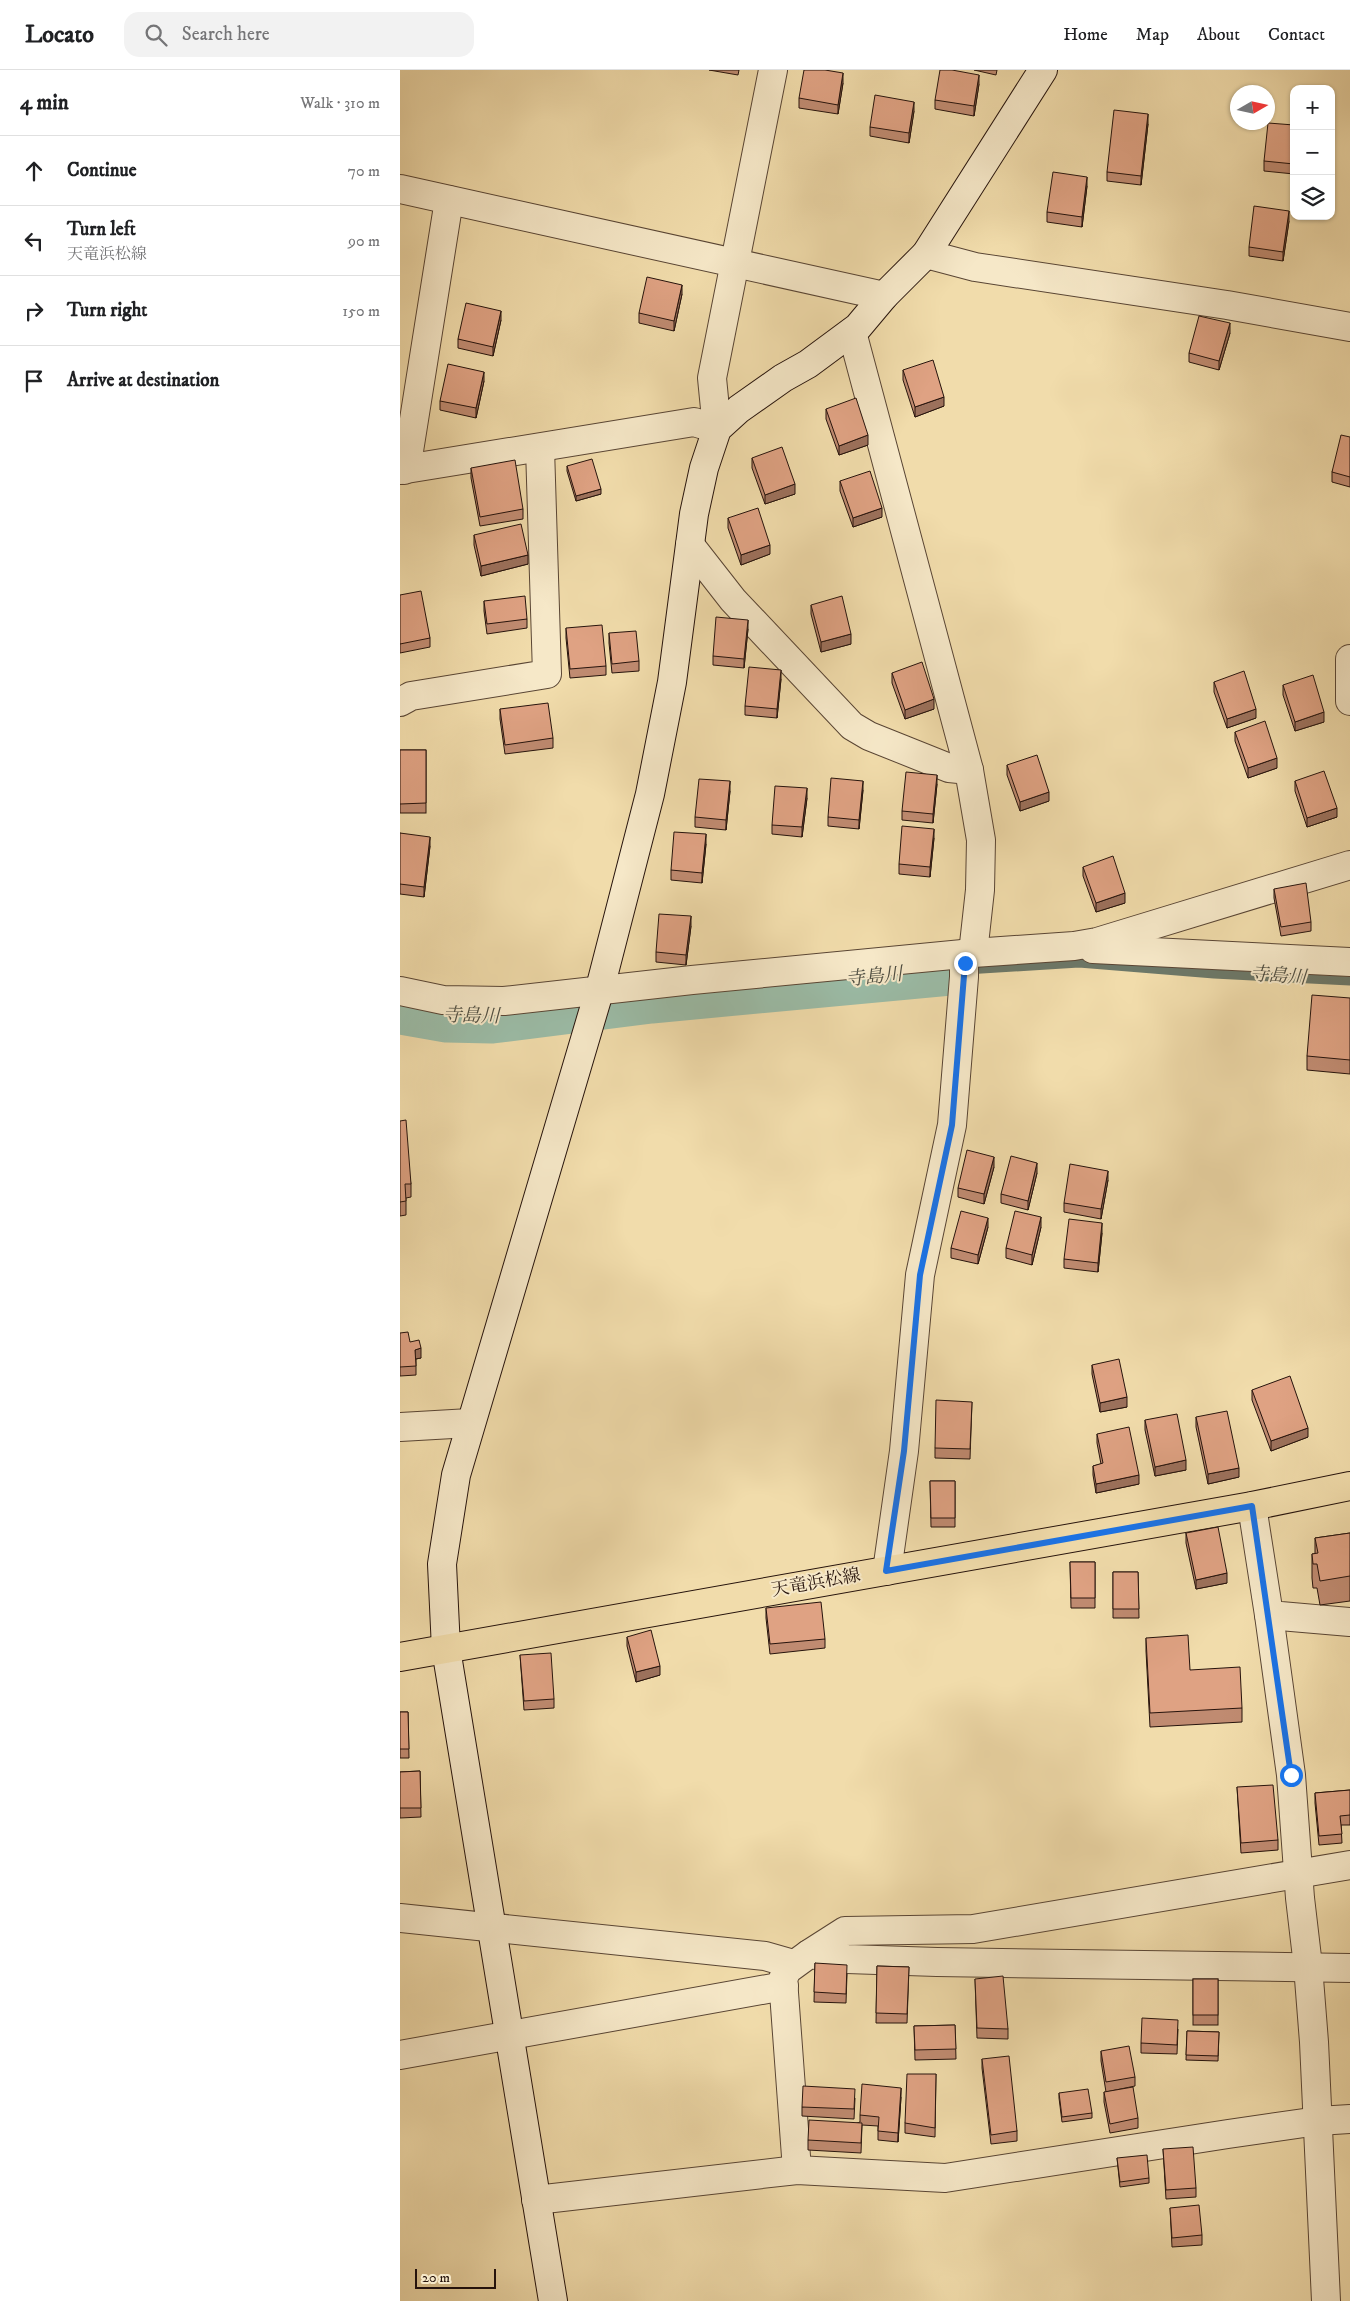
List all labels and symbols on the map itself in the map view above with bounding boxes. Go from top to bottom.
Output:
north arrow [1230,85,1275,130]
route end [954,952,977,975]
water label: 寺島川 [844,962,906,991]
water label: 寺島川 [1249,963,1309,990]
water label: 寺島川 [442,1004,502,1028]
street label: 天竜浜松線 [770,1564,862,1602]
route start [1280,1764,1303,1787]
scale bar [415,2266,496,2289]

